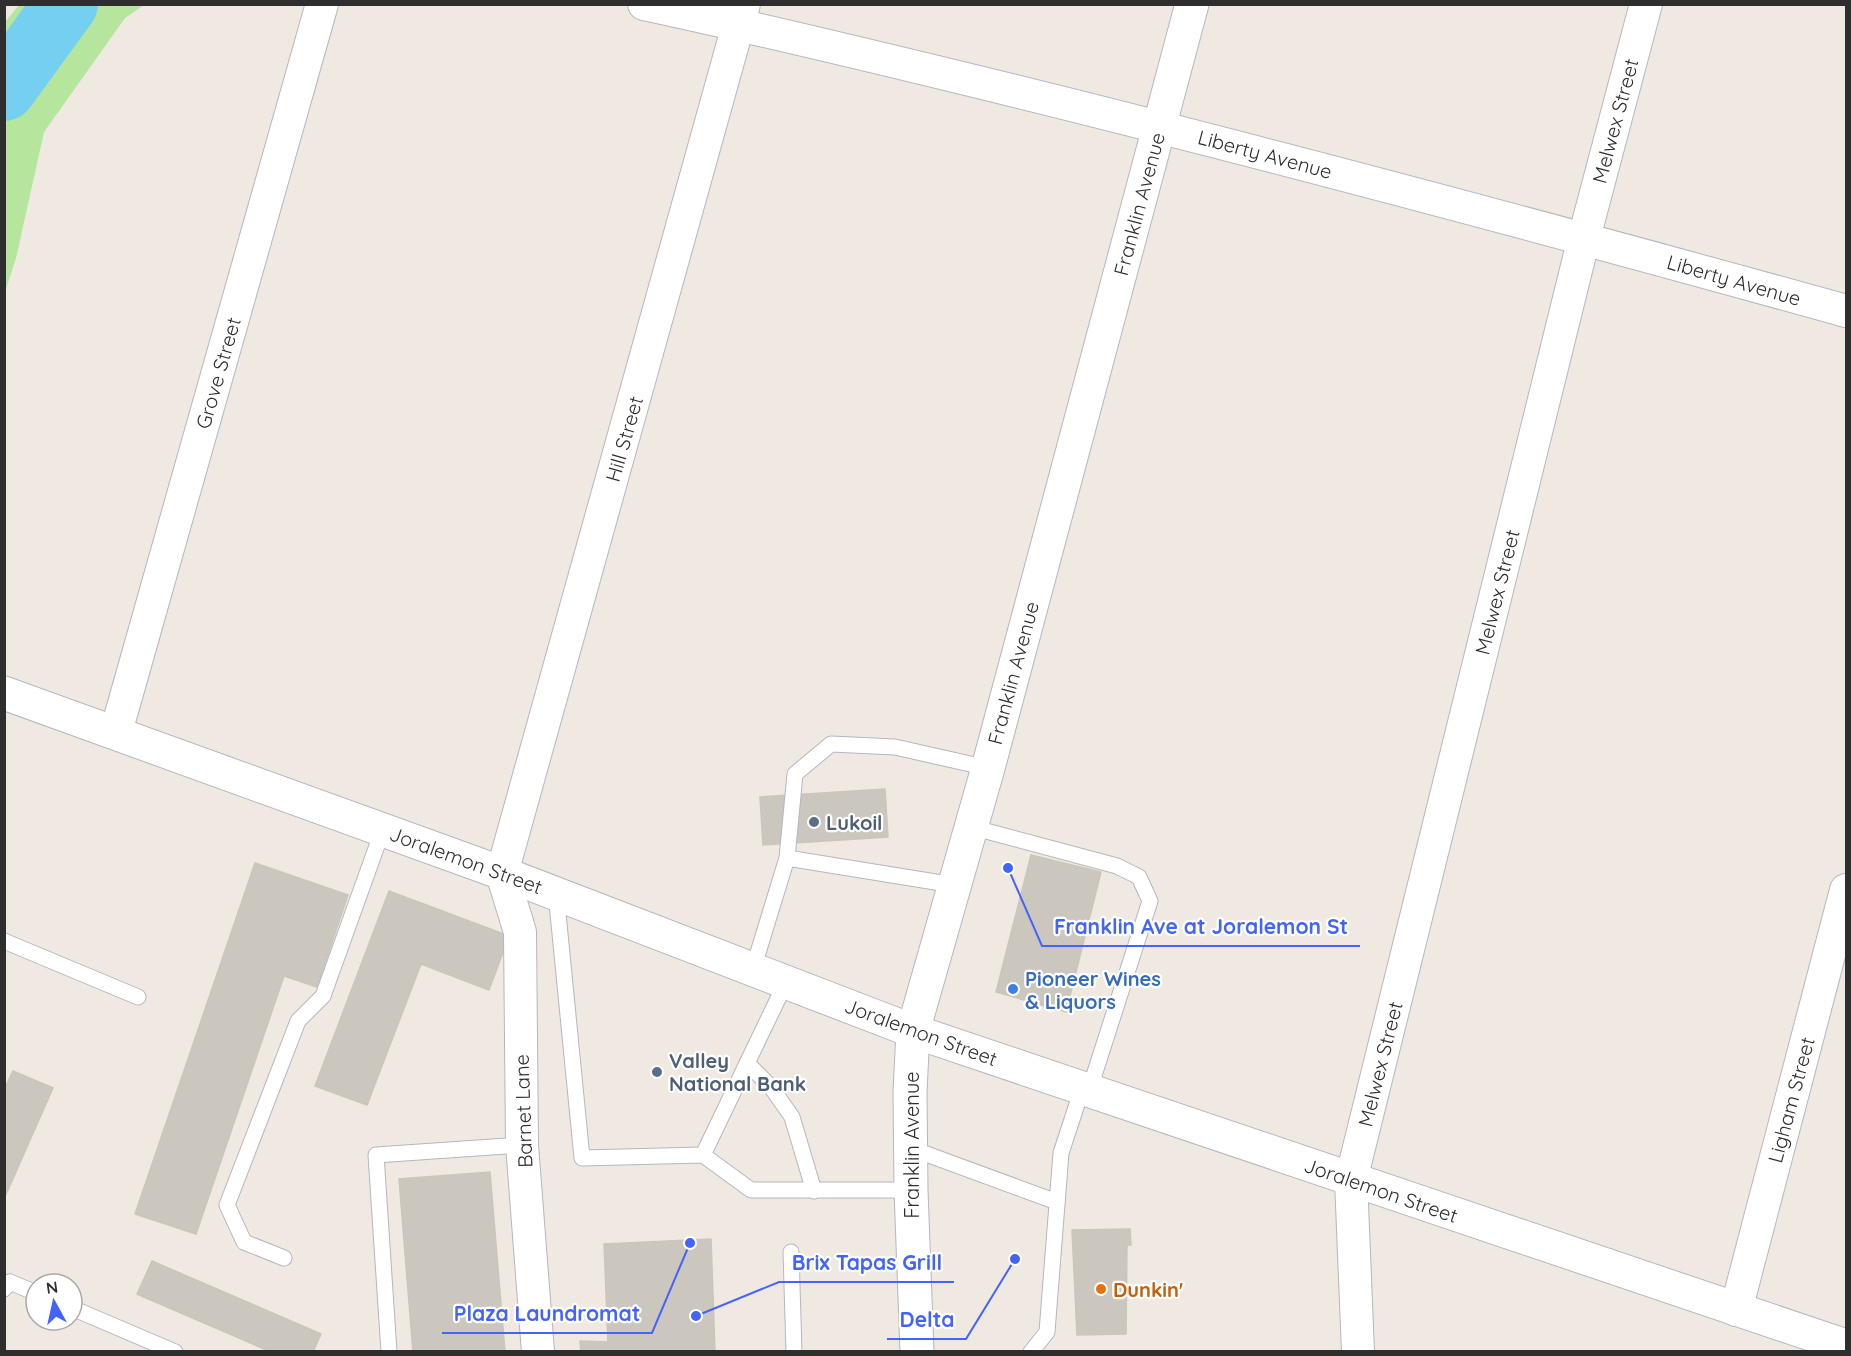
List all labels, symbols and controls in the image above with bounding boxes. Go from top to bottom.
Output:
street label: Melwex Street [1586,56,1644,186]
street label: Liberty Avenue [1195,124,1335,184]
street label: Franklin Avenue [1108,130,1170,278]
street label: Liberty Avenue [1664,249,1804,311]
street label: Grove Street [190,314,246,432]
street label: Hill Street [600,393,648,485]
street label: Melwex Street [1469,527,1525,657]
street label: Franklin Avenue [982,599,1044,747]
place label: Lukoil [826,810,883,835]
marker: Lukoil [807,815,821,829]
street label: Joralemon Street [386,821,546,899]
callout: Franklin Ave at Joralemon St [1042,907,1360,946]
text: Franklin Ave at Joralemon St [1054,913,1348,939]
place label: Pioneer Wines & Liquors [1025,966,1161,1014]
marker: Pioneer Wines & Liquors [1006,982,1020,996]
street label: Joralemon Street [841,993,1001,1071]
street label: Melwex Street [1352,999,1408,1129]
street label: Ligham Street [1762,1034,1820,1166]
place label: Valley National Bank [669,1048,806,1096]
street label: Barnet Lane [509,1054,537,1168]
marker: Valley National Bank [650,1065,664,1079]
street label: Franklin Avenue [899,1071,924,1219]
street label: Joralemon Street [1301,1152,1461,1228]
callout: Brix Tapas Grill [779,1243,954,1282]
text: Brix Tapas Grill [792,1249,942,1275]
north arrow [24,1272,84,1332]
text: N [45,1276,59,1298]
place label: Dunkin' [1113,1277,1183,1302]
marker: Dunkin' [1094,1282,1108,1296]
callout: Plaza Laundromat [442,1294,652,1333]
text: Plaza Laundromat [454,1300,640,1326]
callout: Delta [887,1300,966,1339]
text: Delta [900,1306,954,1332]

